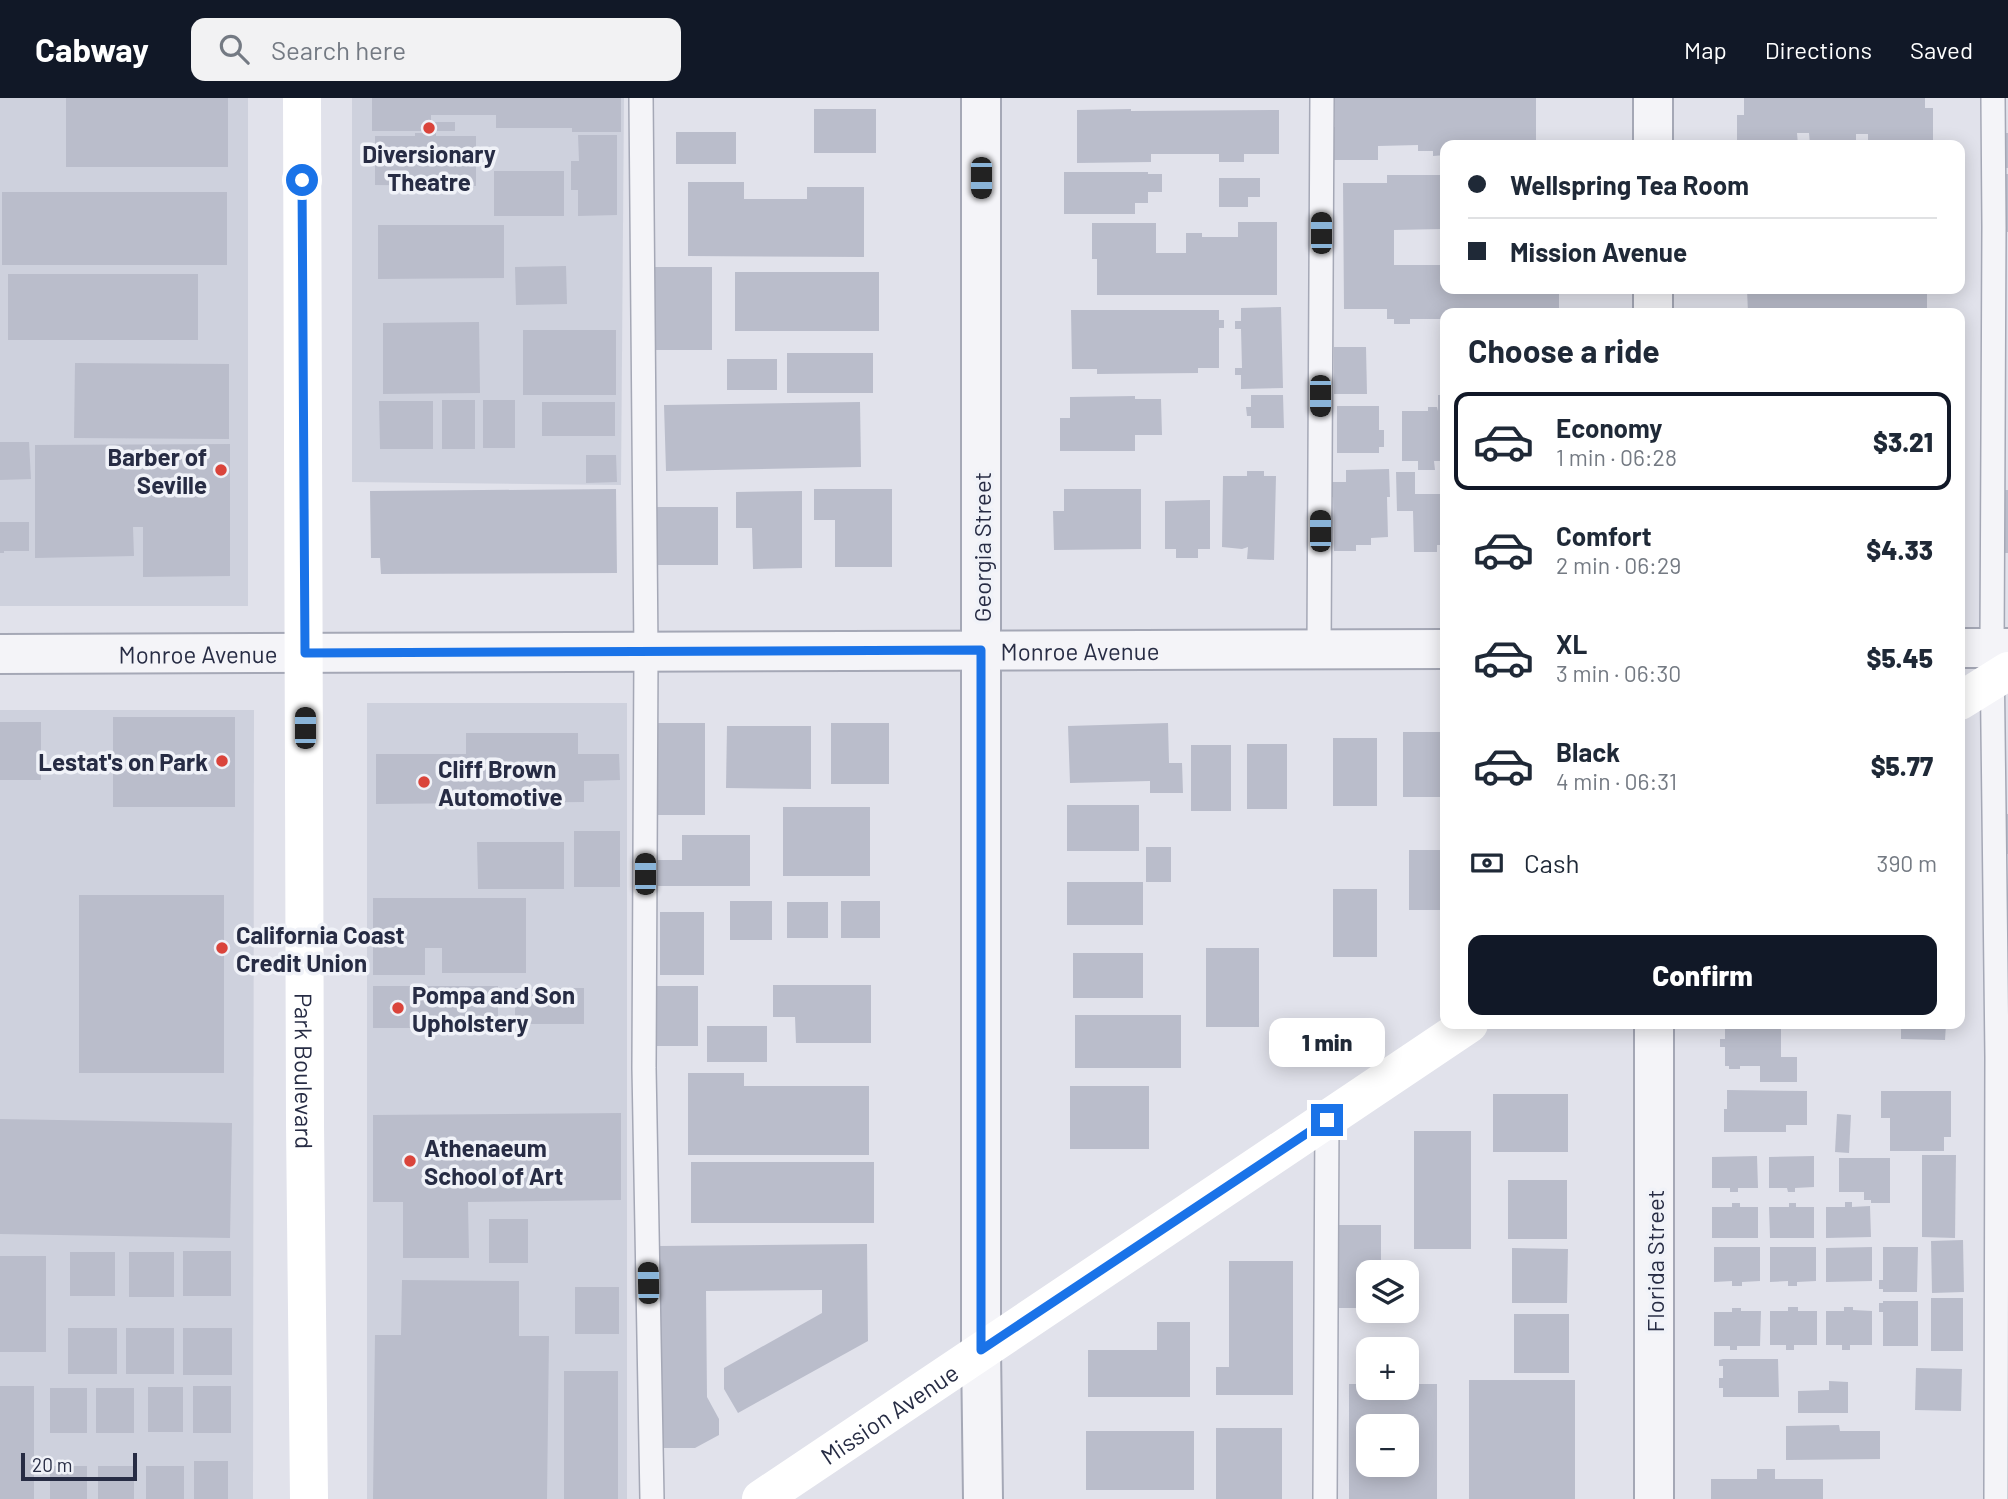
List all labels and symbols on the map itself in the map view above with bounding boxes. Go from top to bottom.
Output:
marker: Diversionary Theatre [421,120,437,136]
place label: Diversionary Theatre [362,139,496,196]
car [971,157,992,199]
route start [286,164,318,196]
car [1311,212,1332,254]
car [1310,375,1331,417]
place label: Barber of Seville [107,442,207,499]
marker: Barber of Seville [213,462,229,478]
street label: Georgia Street [967,472,996,622]
car [1310,510,1331,552]
street label: Monroe Avenue [1001,635,1159,665]
street label: Monroe Avenue [119,639,277,668]
car [295,707,316,749]
place label: Lestat's on Park [38,747,208,776]
marker: Lestat's on Park [214,753,230,769]
place label: Cliff Brown Automotive [438,754,563,811]
marker: Cliff Brown Automotive [416,774,432,790]
car [635,853,656,895]
place label: California Coast Credit Union [236,920,405,977]
marker: California Coast Credit Union [214,940,230,956]
place label: Pompa and Son Upholstery [412,980,575,1037]
street label: Park Boulevard [290,993,320,1149]
marker: Pompa and Son Upholstery [390,1000,406,1016]
callout: 1 min [1269,1018,1385,1068]
route end [1311,1104,1343,1136]
place label: Athenaeum School of Art [424,1133,563,1190]
marker: Athenaeum School of Art [402,1153,418,1169]
street label: Florida Street [1640,1190,1669,1332]
car [638,1262,659,1304]
street label: Mission Avenue [815,1357,963,1470]
scale bar [21,1450,136,1482]

